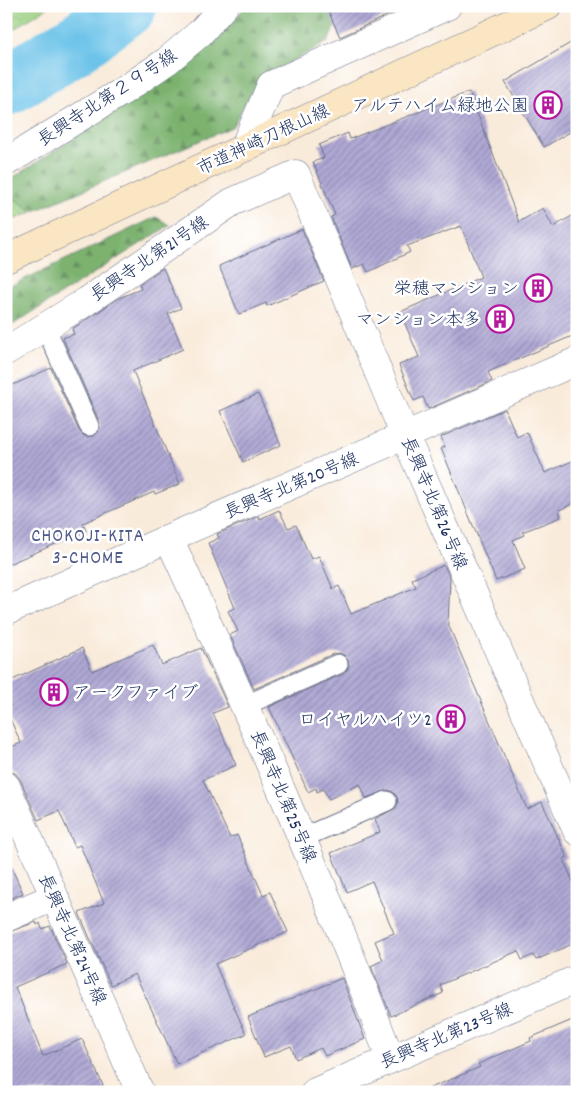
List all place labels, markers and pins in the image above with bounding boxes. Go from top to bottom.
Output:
building icon: アルテハイム緑地公園 [533,90,563,120]
place label: アルテハイム緑地公園 [352,95,529,120]
building icon: 栄穂マンション [523,273,553,303]
place label: 栄穂マンション [394,278,519,303]
building icon: マンション本多 [485,304,515,334]
place label: マンション本多 [356,309,481,334]
building icon: アークファイブ [39,677,69,707]
place label: アークファイブ [73,682,198,707]
building icon: ロイヤルハイツ2 [436,704,466,734]
place label: ロイヤルハイツ2 [298,709,432,734]

